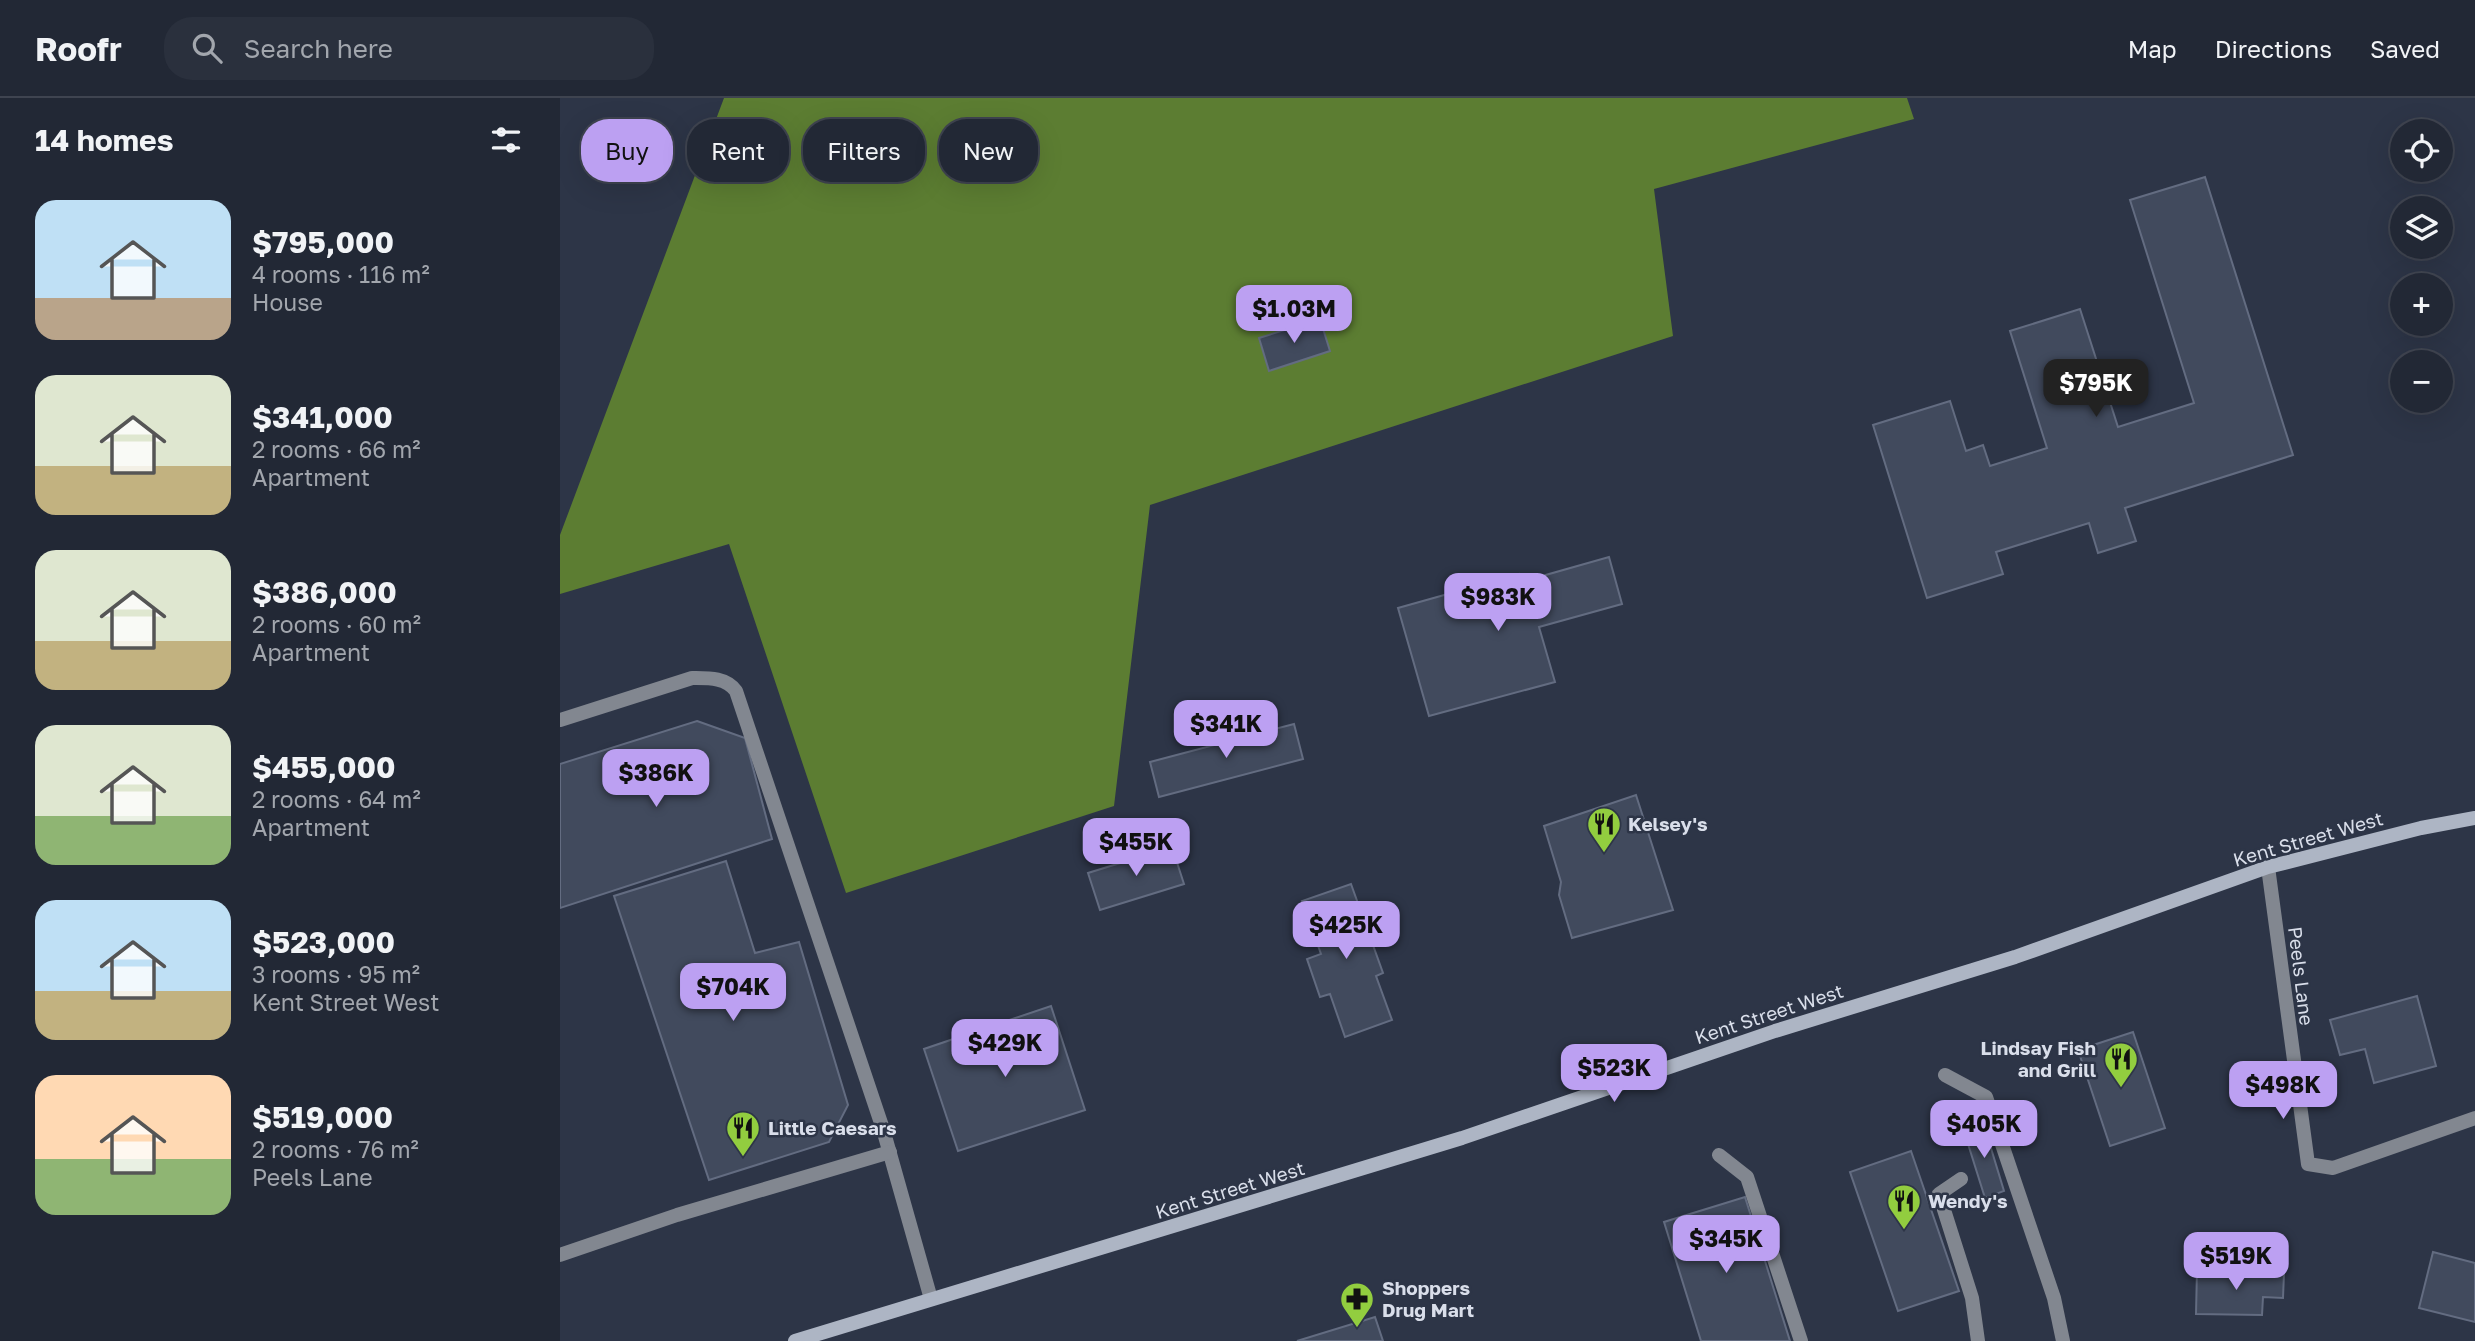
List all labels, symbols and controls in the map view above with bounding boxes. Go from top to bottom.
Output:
search box [164,17,654,80]
text: Roofr [35,29,122,68]
icon: search [188,29,226,67]
text: Search here [244,33,393,64]
text: Map [2128,34,2177,63]
text: Directions [2215,34,2332,63]
text: Saved [2370,34,2440,63]
chip: Buy [581,119,673,182]
chip: Rent [687,119,789,182]
chip: Filters [803,119,925,182]
chip: New [939,119,1038,182]
map controls [2390,119,2453,413]
button: locate [2390,119,2453,182]
icon: filters [487,121,525,159]
text: 14 homes [35,122,174,158]
button: layers [2390,196,2453,259]
text: $795,000 [252,224,394,260]
icon: home [91,228,175,312]
text: 4 rooms · 116 m² [252,260,430,288]
button: + [2390,273,2453,336]
pin: $1.03M [1237,286,1351,345]
text: House [252,288,323,316]
text: $1.03M [1252,294,1336,322]
button: − [2390,350,2453,413]
pin: $795K [2047,360,2145,419]
text: $795K [2059,368,2133,396]
text: $341,000 [252,399,393,435]
icon: home [91,403,175,487]
text: 2 rooms · 66 m² [252,435,421,463]
text: Apartment [252,463,370,491]
text: $386,000 [252,574,397,610]
pin: $983K [1449,574,1547,633]
icon: home [91,578,175,662]
text: $983K [1460,582,1536,610]
text: 2 rooms · 60 m² [252,610,421,638]
text: Apartment [252,638,370,666]
pin: $341K [1177,700,1275,760]
text: $341K [1190,709,1262,737]
text: $455,000 [252,749,396,785]
pin: $386K [607,750,705,809]
icon: home [91,753,175,837]
text: $386K [618,758,694,786]
text: 2 rooms · 64 m² [252,785,421,813]
restaurant icon: Kelsey's [1585,805,1623,854]
street label: Kent Street West [2230,806,2385,871]
place label: Kelsey's [1628,812,1708,835]
text: Apartment [252,813,370,841]
pin: $455K [1087,818,1185,878]
text: $455K [1099,827,1173,855]
pin: $425K [1297,902,1395,961]
text: $425K [1309,910,1383,938]
text: $523,000 [252,924,395,960]
street label: Peels Lane [2284,925,2319,1027]
icon: home [91,928,175,1012]
text: 3 rooms · 95 m² [252,960,420,988]
pin: $704K [684,964,782,1023]
text: $704K [696,972,770,1000]
street label: Kent Street West [1692,979,1846,1048]
text: Kent Street West [252,988,439,1016]
pin: $429K [956,1020,1054,1079]
text: $429K [967,1028,1043,1056]
place label: Lindsay Fish and Grill [1981,1036,2096,1081]
restaurant icon: Lindsay Fish and Grill [2102,1040,2140,1089]
pin: $523K [1565,1044,1663,1104]
text: $523K [1577,1053,1651,1081]
pin: $498K [2234,1062,2332,1121]
text: $498K [2245,1070,2321,1098]
text: $519,000 [252,1099,393,1135]
pin: $405K [1935,1100,2033,1160]
icon: home [91,1103,175,1187]
restaurant icon: Little Caesars [724,1109,762,1158]
text: $405K [1946,1109,2022,1137]
place label: Little Caesars [768,1116,897,1139]
text: 2 rooms · 76 m² [252,1135,419,1163]
street label: Kent Street West [1152,1156,1307,1223]
text: Peels Lane [252,1163,373,1191]
restaurant icon: Wendy's [1885,1182,1923,1231]
place label: Wendy's [1928,1189,2008,1212]
pin: $345K [1677,1216,1775,1275]
text: $345K [1689,1224,1763,1252]
pin: $519K [2187,1232,2285,1292]
text: $519K [2200,1241,2272,1269]
place label: Shoppers Drug Mart [1382,1276,1474,1321]
pharmacy icon: Shoppers Drug Mart [1338,1280,1376,1329]

